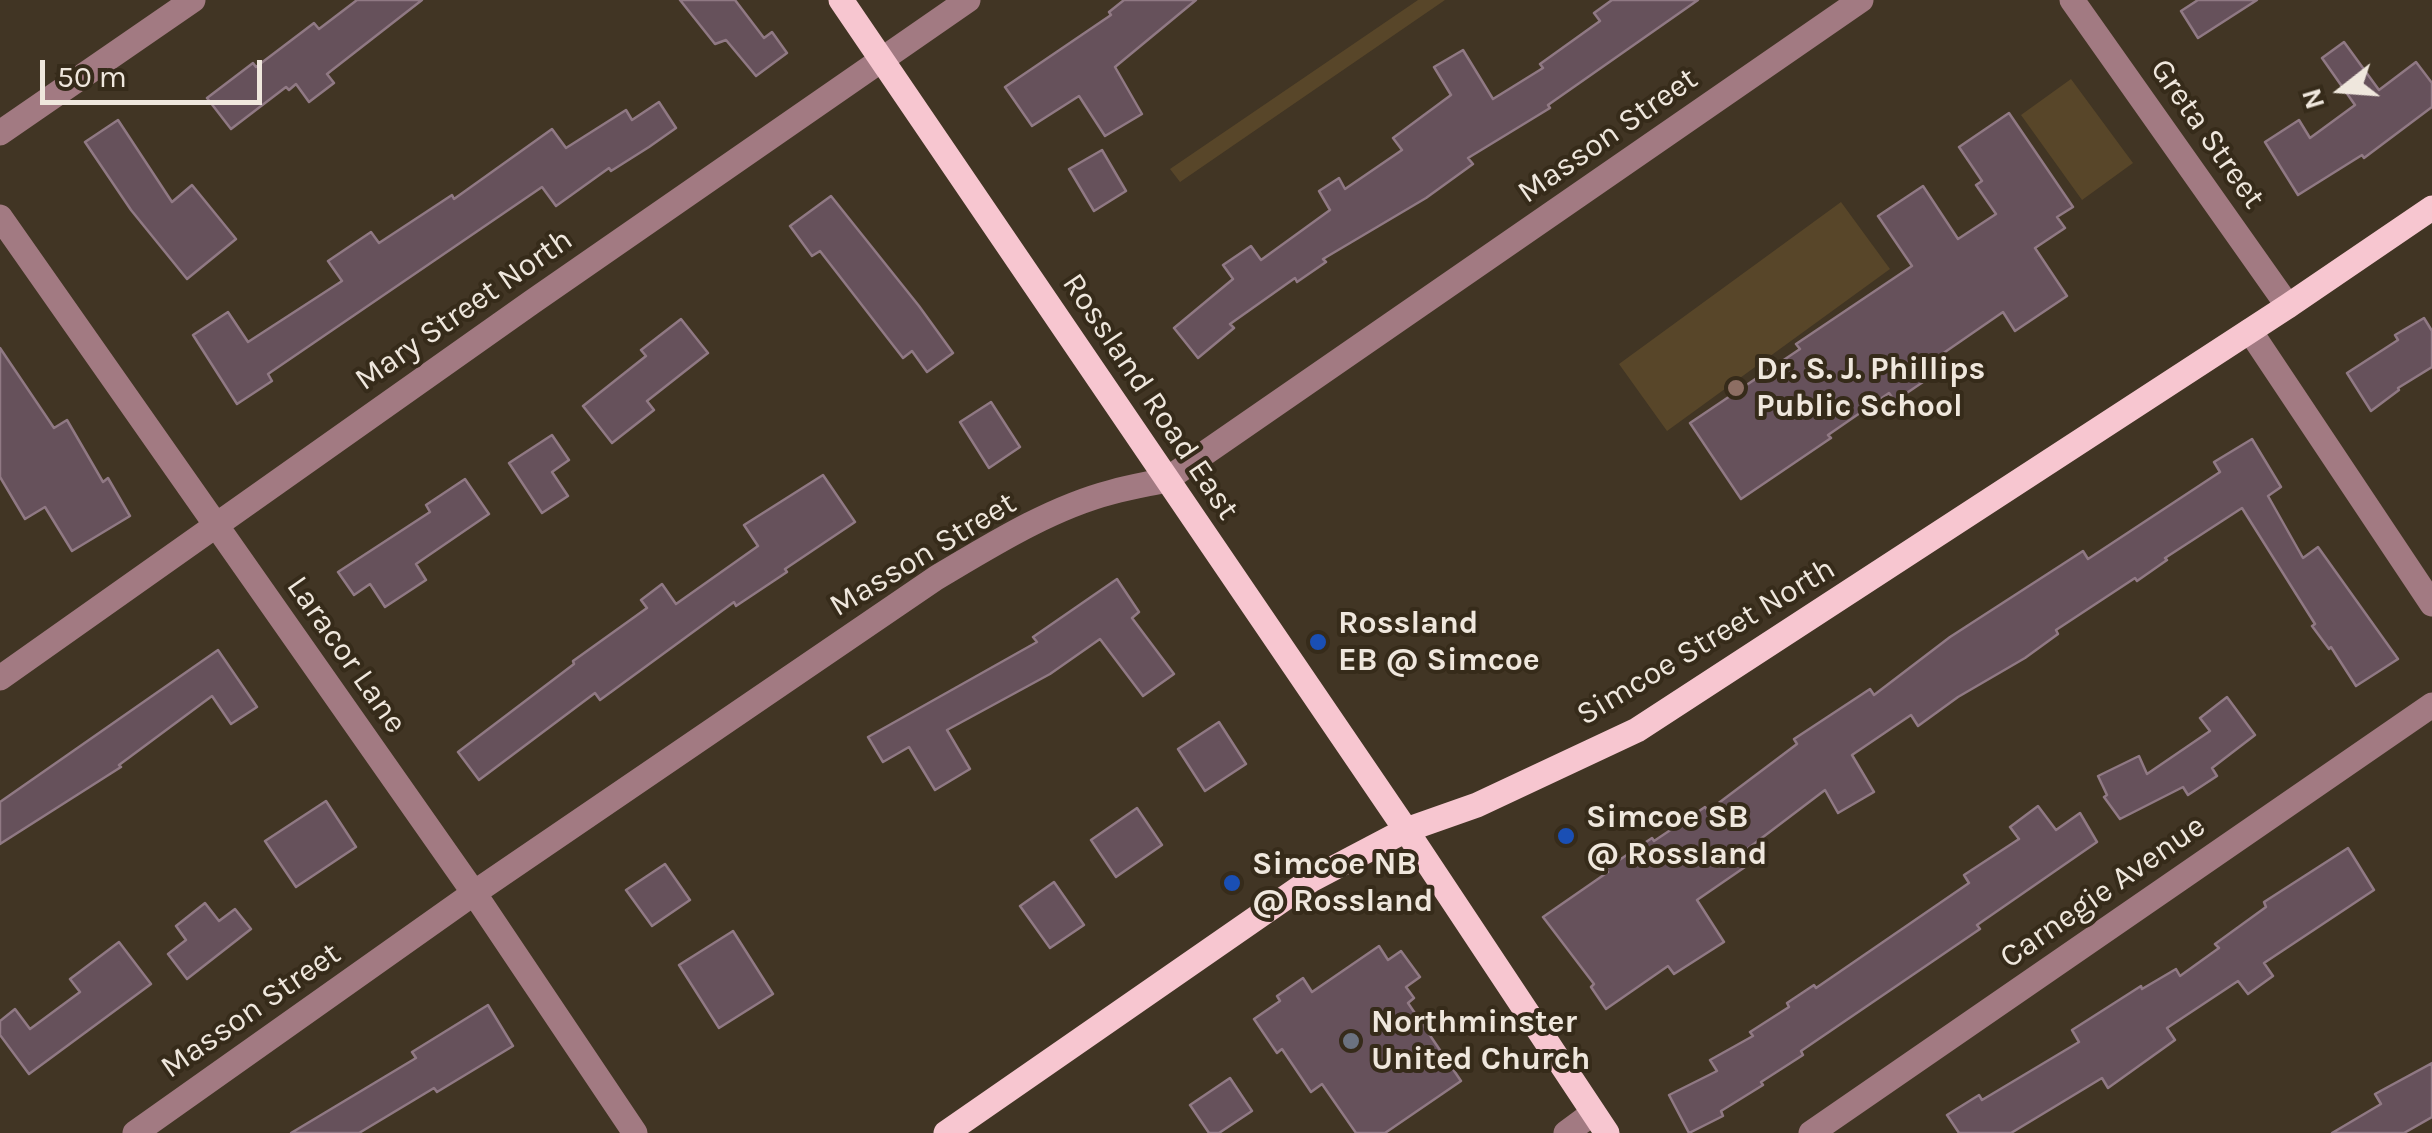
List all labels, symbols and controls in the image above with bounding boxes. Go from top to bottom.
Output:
scale bar [45,40,268,102]
north arrow [2292,40,2392,140]
street label: Greta Street [2141,52,2273,216]
text: 50 m [57,59,127,95]
street label: Masson Street [1511,60,1705,212]
text: N [2294,85,2332,113]
street label: Mary Street North [348,221,580,399]
street label: Rossland Road East [1053,267,1247,527]
place label: Dr. S. J. Phillips Public School [1756,351,1985,426]
marker: Dr. S. J. Phillips Public School [1725,377,1747,399]
street label: Masson Street [823,484,1023,626]
street label: Simcoe Street North [1570,550,1842,734]
street label: Laracor Lane [278,569,414,741]
place label: Rossland EB @ Simcoe [1338,605,1540,680]
marker: Rossland EB @ Simcoe [1307,631,1329,653]
place label: Simcoe SB @ Rossland [1586,799,1767,874]
street label: Carnegie Avenue [1993,807,2213,977]
marker: Simcoe SB @ Rossland [1555,825,1577,847]
place label: Simcoe NB @ Rossland [1252,846,1433,921]
marker: Simcoe NB @ Rossland [1221,872,1243,894]
street label: Masson Street [154,935,348,1087]
place label: Northminster United Church [1371,1004,1591,1079]
marker: Northminster United Church [1340,1030,1362,1052]

